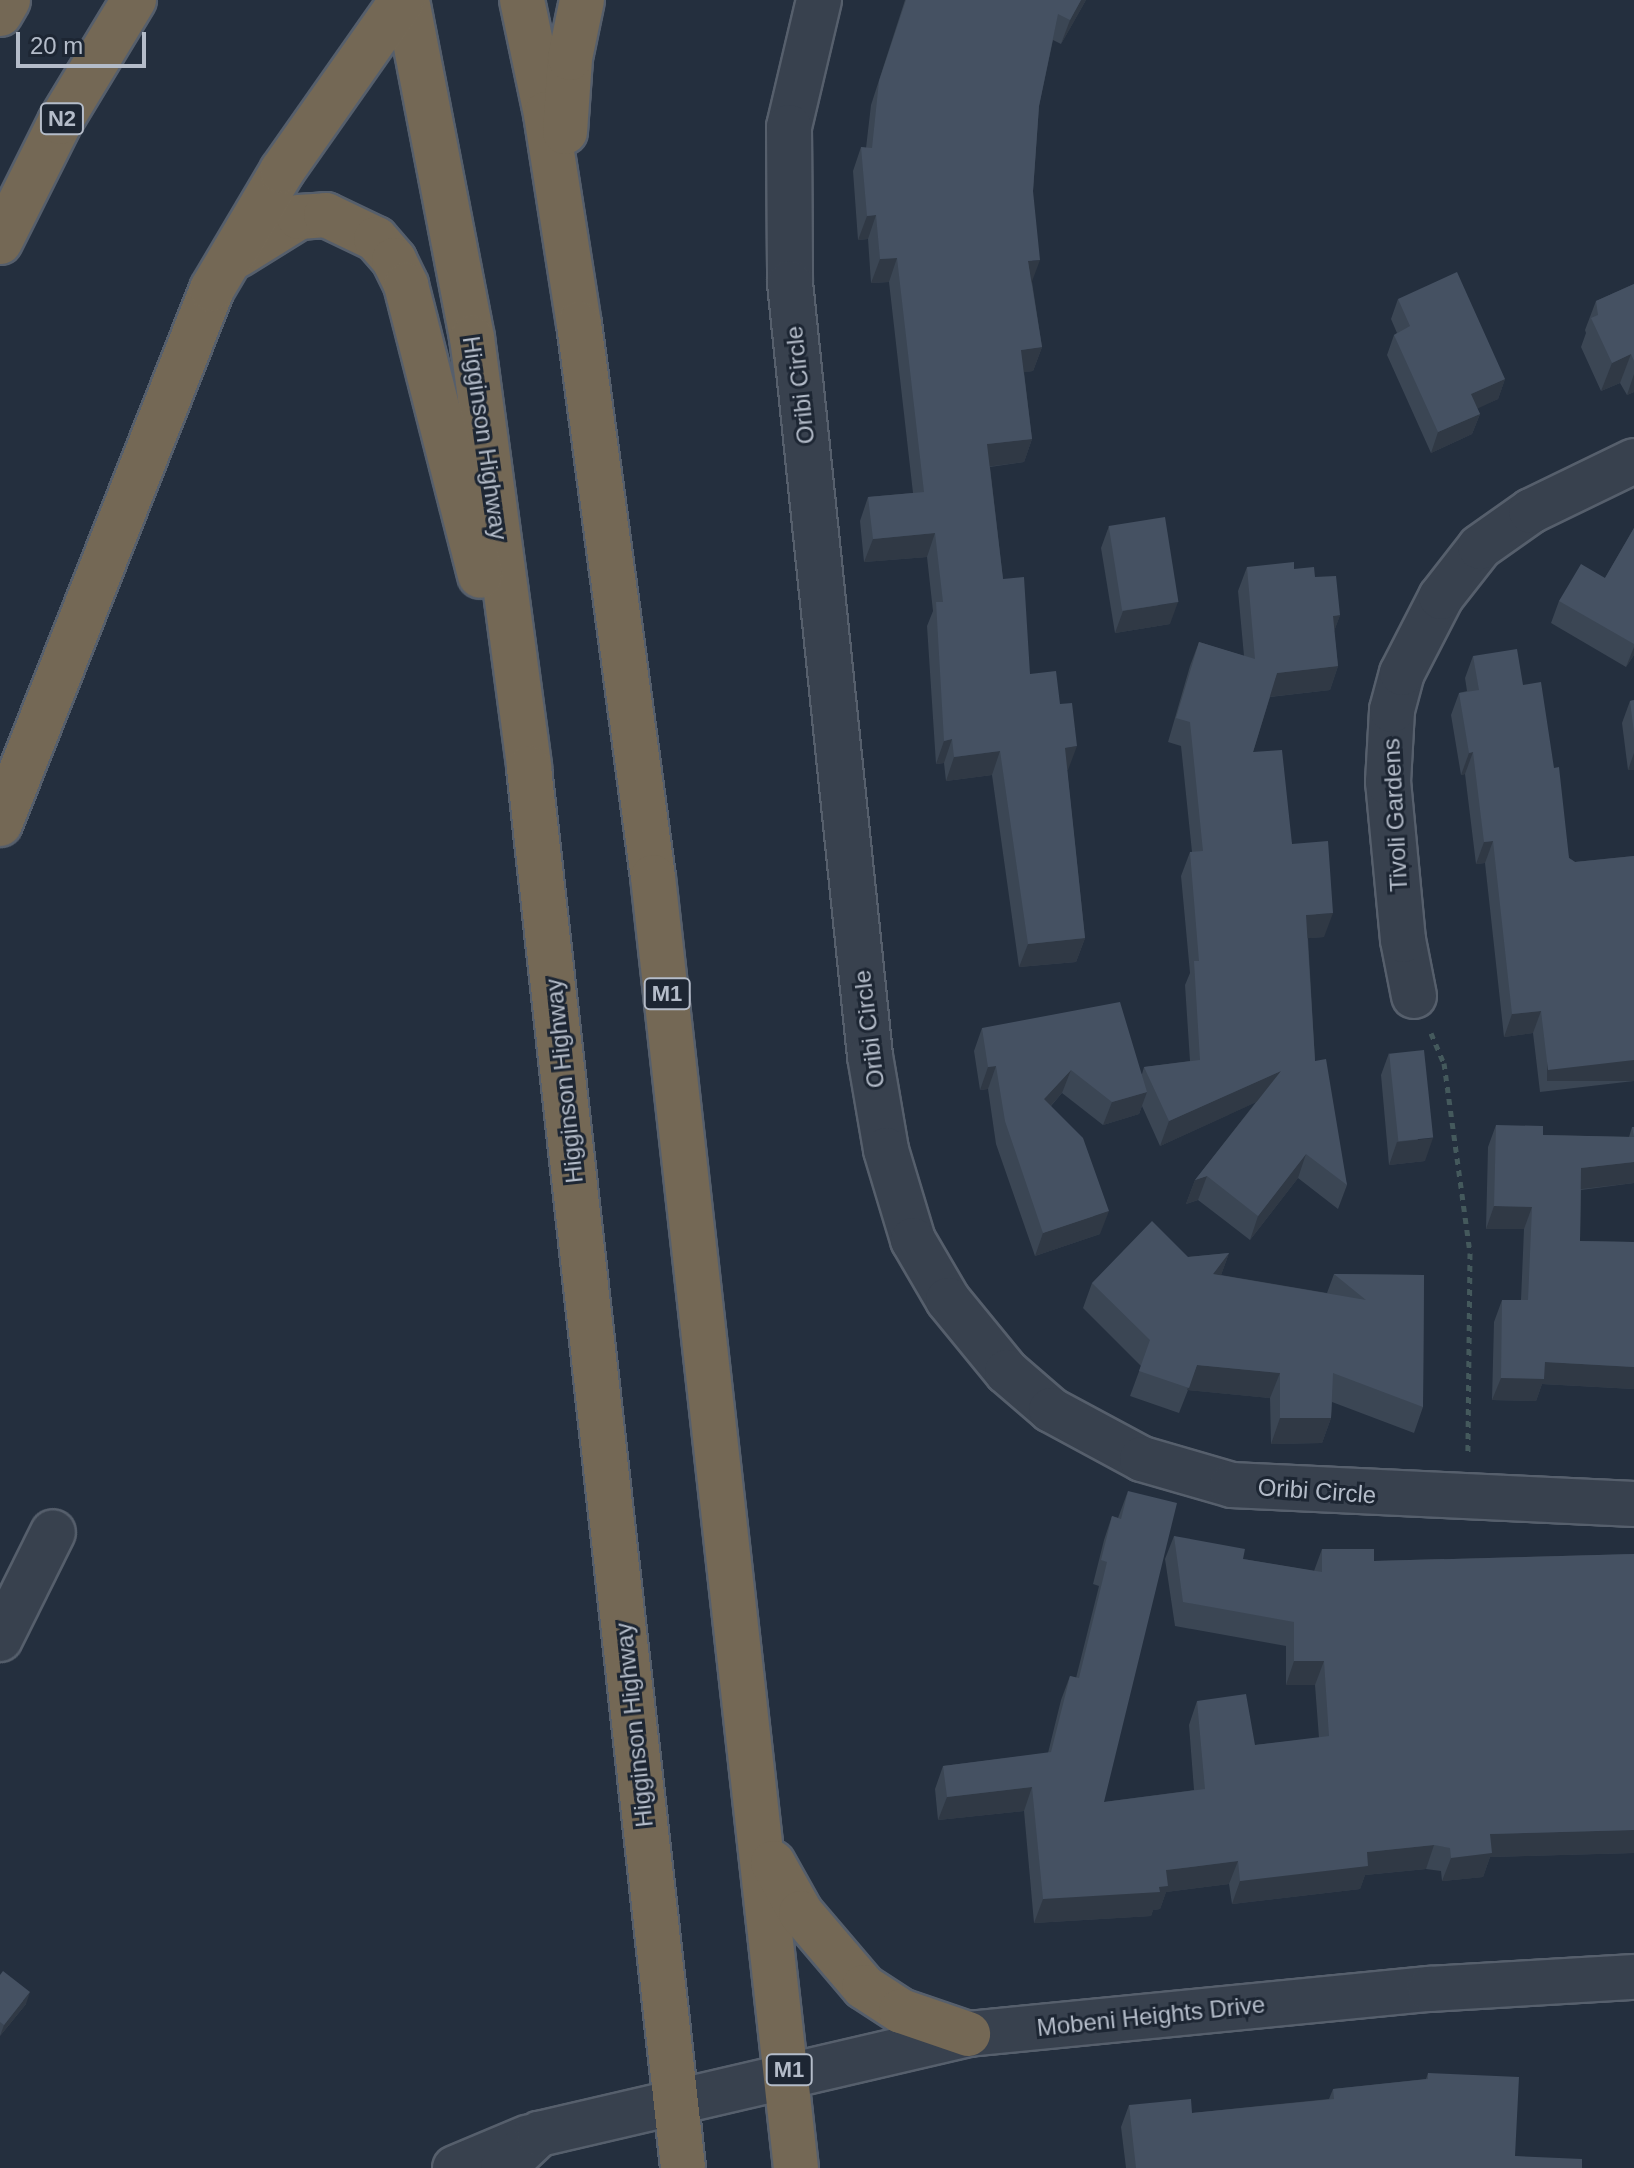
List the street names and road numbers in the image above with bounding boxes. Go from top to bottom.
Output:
road number: N2 [38,101,86,137]
street label: Oribi Circle [779,324,821,446]
street label: Higginson Highway [456,334,514,542]
street label: Tivoli Gardens [1377,737,1413,893]
street label: Oribi Circle [847,968,891,1090]
road number: M1 [643,976,691,1012]
street label: Higginson Highway [539,977,589,1185]
street label: Oribi Circle [1257,1472,1377,1510]
street label: Higginson Highway [609,1621,659,1829]
street label: Mobeni Heights Drive [1035,1990,1267,2042]
road number: M1 [765,2052,813,2088]

